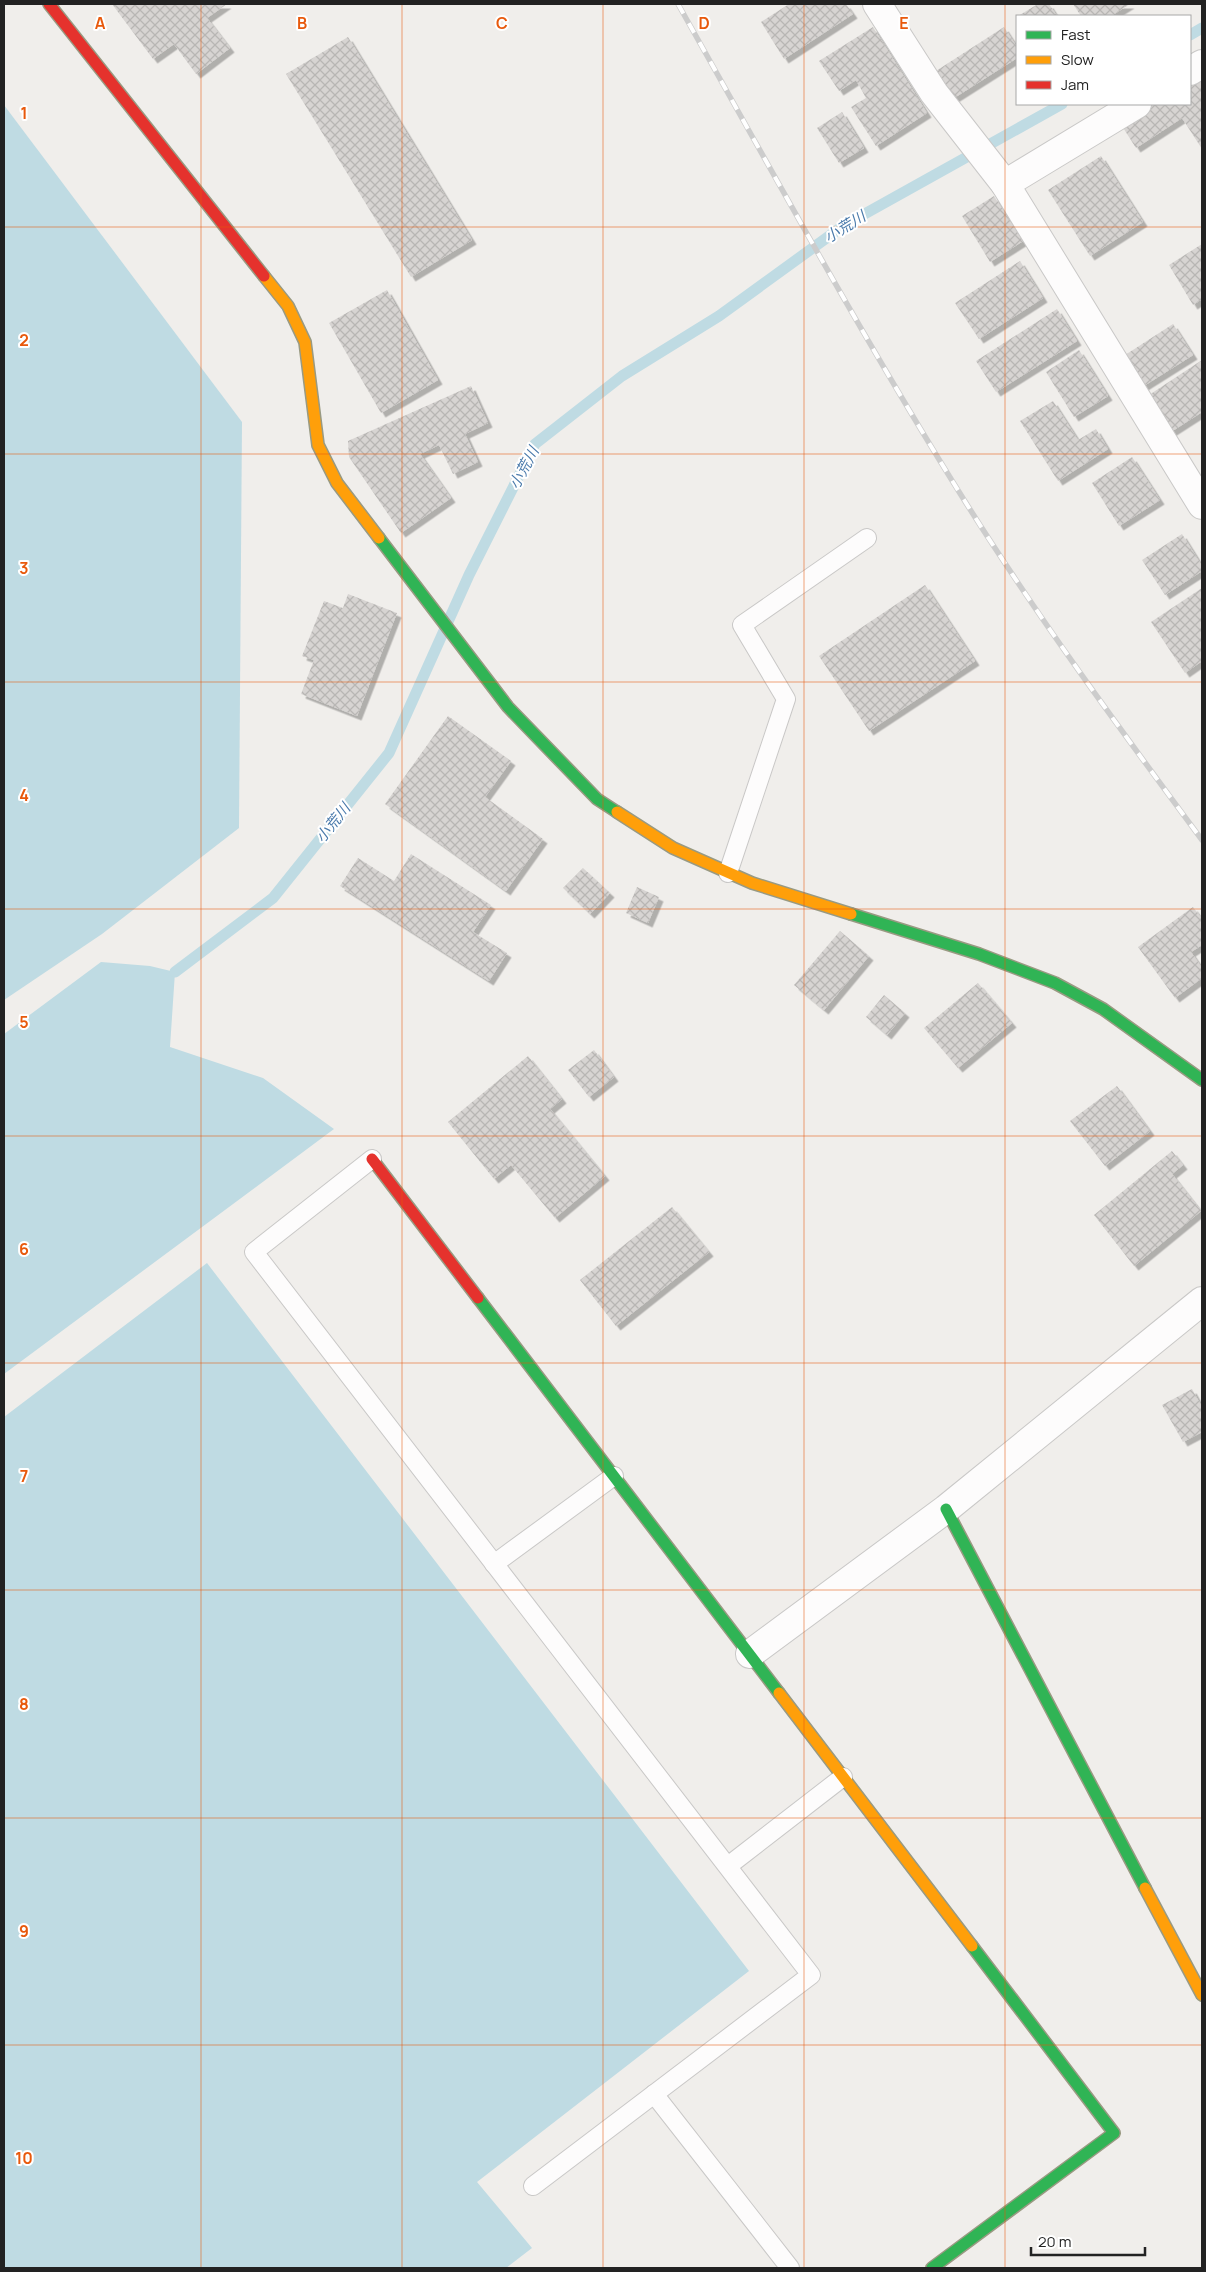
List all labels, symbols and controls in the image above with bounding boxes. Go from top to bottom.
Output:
text: A [95,12,106,34]
text: B [297,12,307,34]
text: C [496,12,508,34]
text: D [698,12,710,34]
text: E [899,12,909,34]
legend [1016,15,1191,105]
text: Fast [1061,24,1090,45]
text: Slow [1061,49,1094,70]
text: Jam [1061,74,1089,95]
text: 1 [20,102,28,124]
water label: 小荒川 [820,205,871,247]
text: 2 [19,329,29,351]
water label: 小荒川 [504,441,544,493]
text: 3 [19,557,29,579]
text: 4 [19,784,29,806]
water label: 小荒川 [310,797,356,847]
text: 5 [19,1011,29,1033]
text: 6 [19,1238,29,1260]
text: 7 [20,1465,28,1487]
text: 8 [19,1693,29,1715]
text: 9 [19,1920,29,1942]
text: 10 [15,2147,33,2169]
scale bar [1031,2224,1145,2256]
text: 20 m [1038,2231,1071,2252]

